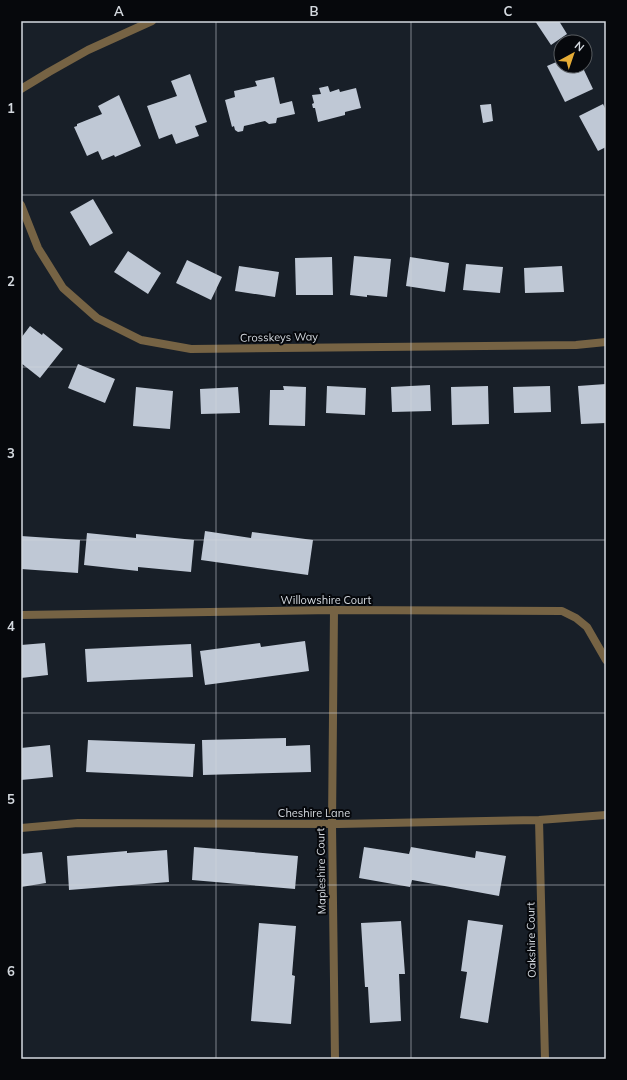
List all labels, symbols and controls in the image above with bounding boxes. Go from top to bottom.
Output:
text: A [114,3,124,19]
text: B [310,3,319,19]
text: C [504,3,513,19]
north arrow [553,34,593,74]
text: N [572,38,587,54]
text: 1 [7,100,15,116]
text: 2 [7,273,15,289]
street label: Crosskeys Way [240,329,318,345]
text: 3 [7,445,15,461]
street label: Willowshire Court [281,593,372,607]
text: 4 [7,618,15,634]
text: 5 [7,791,15,807]
street label: Cheshire Lane [278,806,350,820]
street label: Mapleshire Court [313,828,329,914]
street label: Oakshire Court [523,902,539,978]
text: 6 [7,963,15,979]

